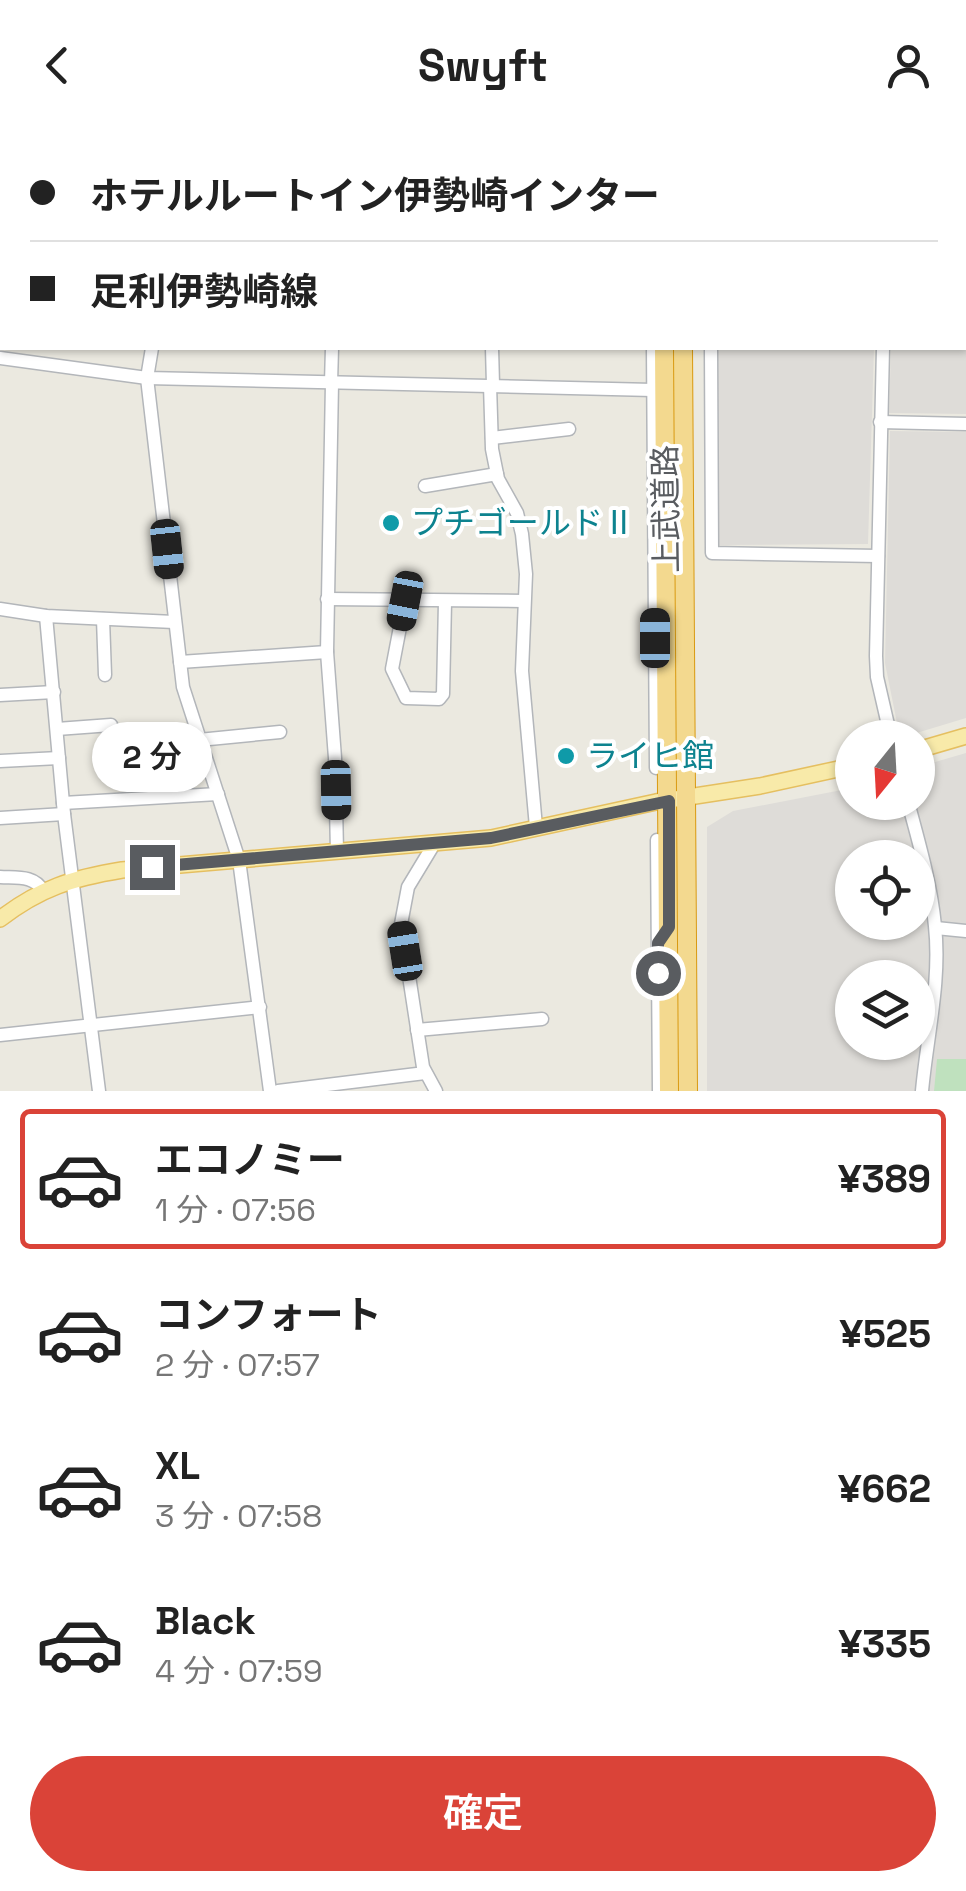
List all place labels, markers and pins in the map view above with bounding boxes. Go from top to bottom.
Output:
place label: プチゴールドⅡ [411,503,635,543]
marker: プチゴールドⅡ [380,512,402,534]
place label: ライヒ館 [586,736,714,776]
marker: ライヒ館 [555,745,577,767]

